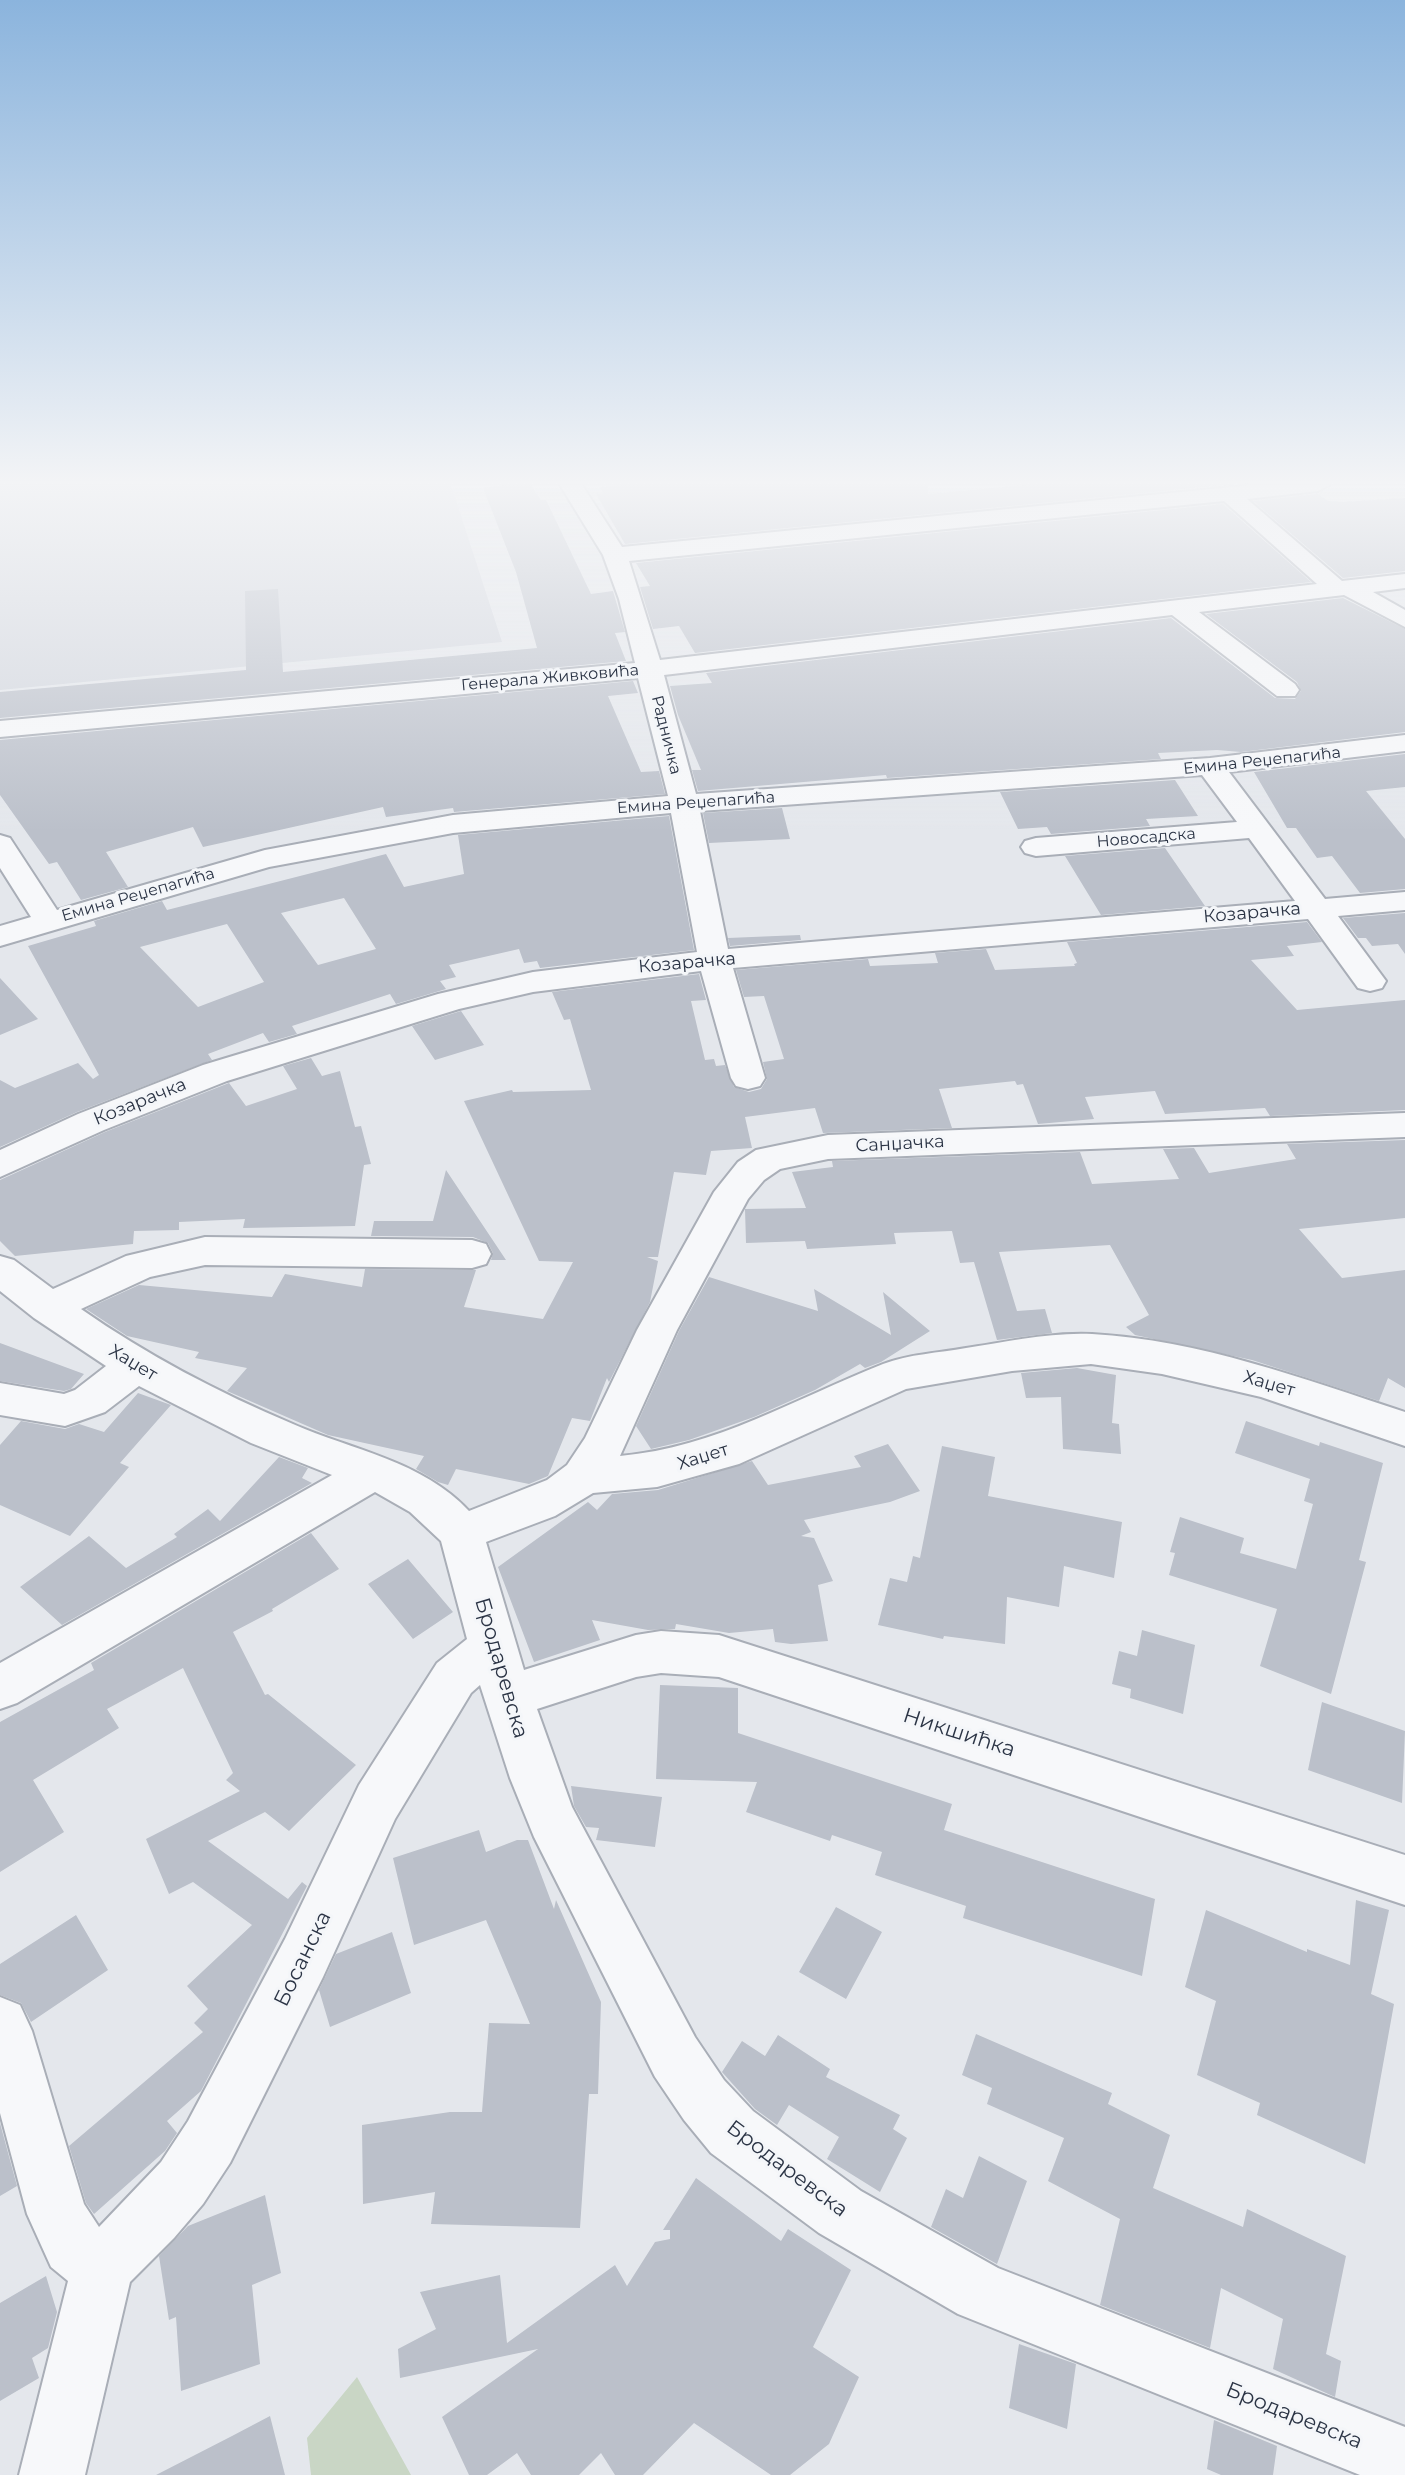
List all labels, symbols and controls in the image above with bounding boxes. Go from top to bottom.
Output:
street label: Генерала Живковића [460,661,640,695]
street label: Радничка [647,694,685,776]
street label: Емина Реџепагића [1182,743,1342,779]
street label: Емина Реџепагића [616,788,776,818]
street label: Новосадска [1096,824,1196,852]
street label: Емина Реџепагића [59,864,217,926]
street label: Козарачка [1202,898,1302,928]
street label: Козарачка [637,948,737,978]
street label: Козарачка [91,1074,189,1130]
street label: Санџачка [855,1131,945,1157]
street label: Хаџет [105,1340,161,1386]
street label: Хаџет [1241,1366,1297,1402]
street label: Хаџет [675,1439,731,1475]
street label: Бродаревска [469,1595,533,1741]
street label: Никшићка [900,1703,1018,1763]
street label: Босанска [269,1907,337,2011]
street label: Бродаревска [721,2115,853,2223]
street label: Бродаревска [1222,2377,1366,2455]

